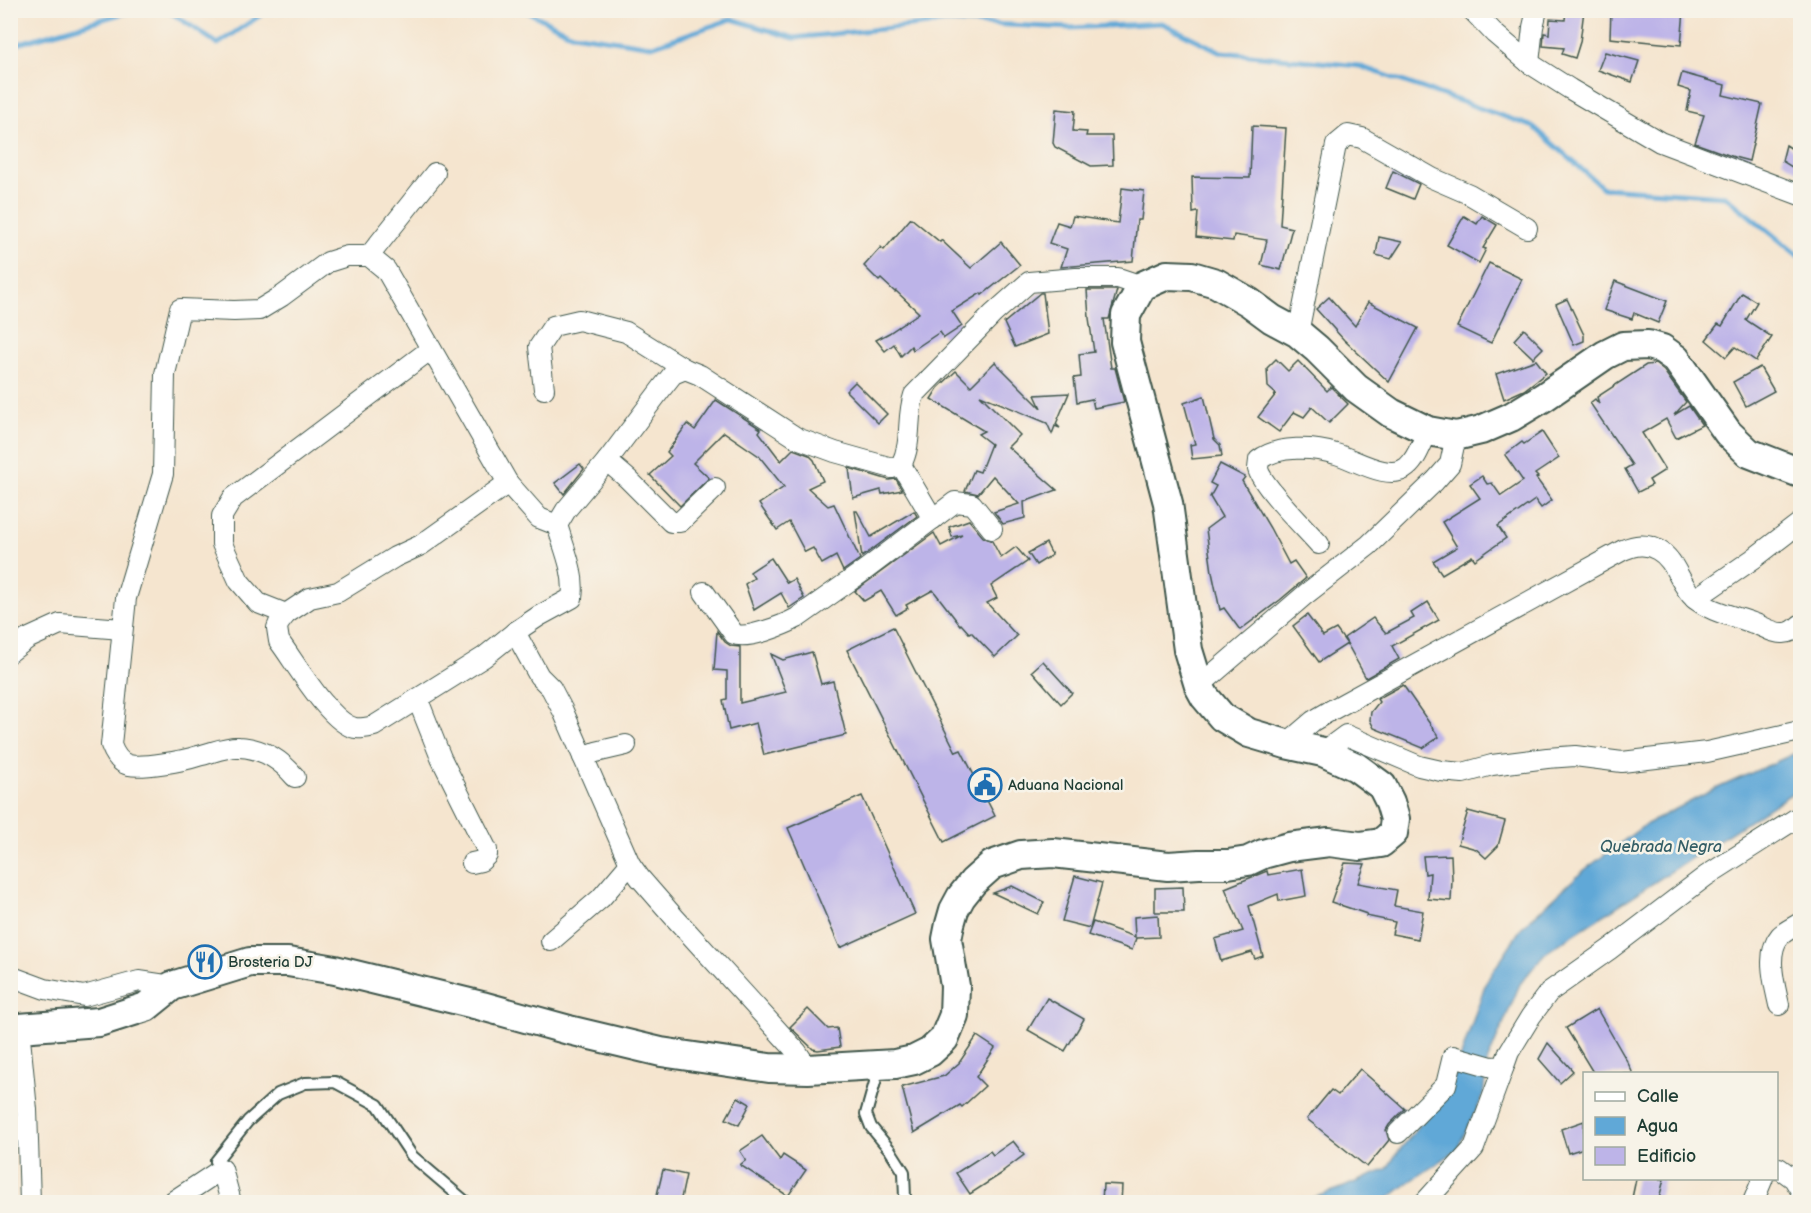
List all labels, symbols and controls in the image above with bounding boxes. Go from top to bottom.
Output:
public building icon: Aduana Nacional [967,767,1003,803]
place label: Aduana Nacional [1008,776,1123,795]
water label: Quebrada Negra [1600,838,1722,857]
restaurant icon: Brosteria DJ [187,944,223,980]
place label: Brosteria DJ [228,953,314,972]
legend [1583,1072,1778,1180]
text: Calle [1637,1086,1679,1107]
text: Agua [1637,1116,1678,1137]
text: Edificio [1637,1146,1696,1167]

